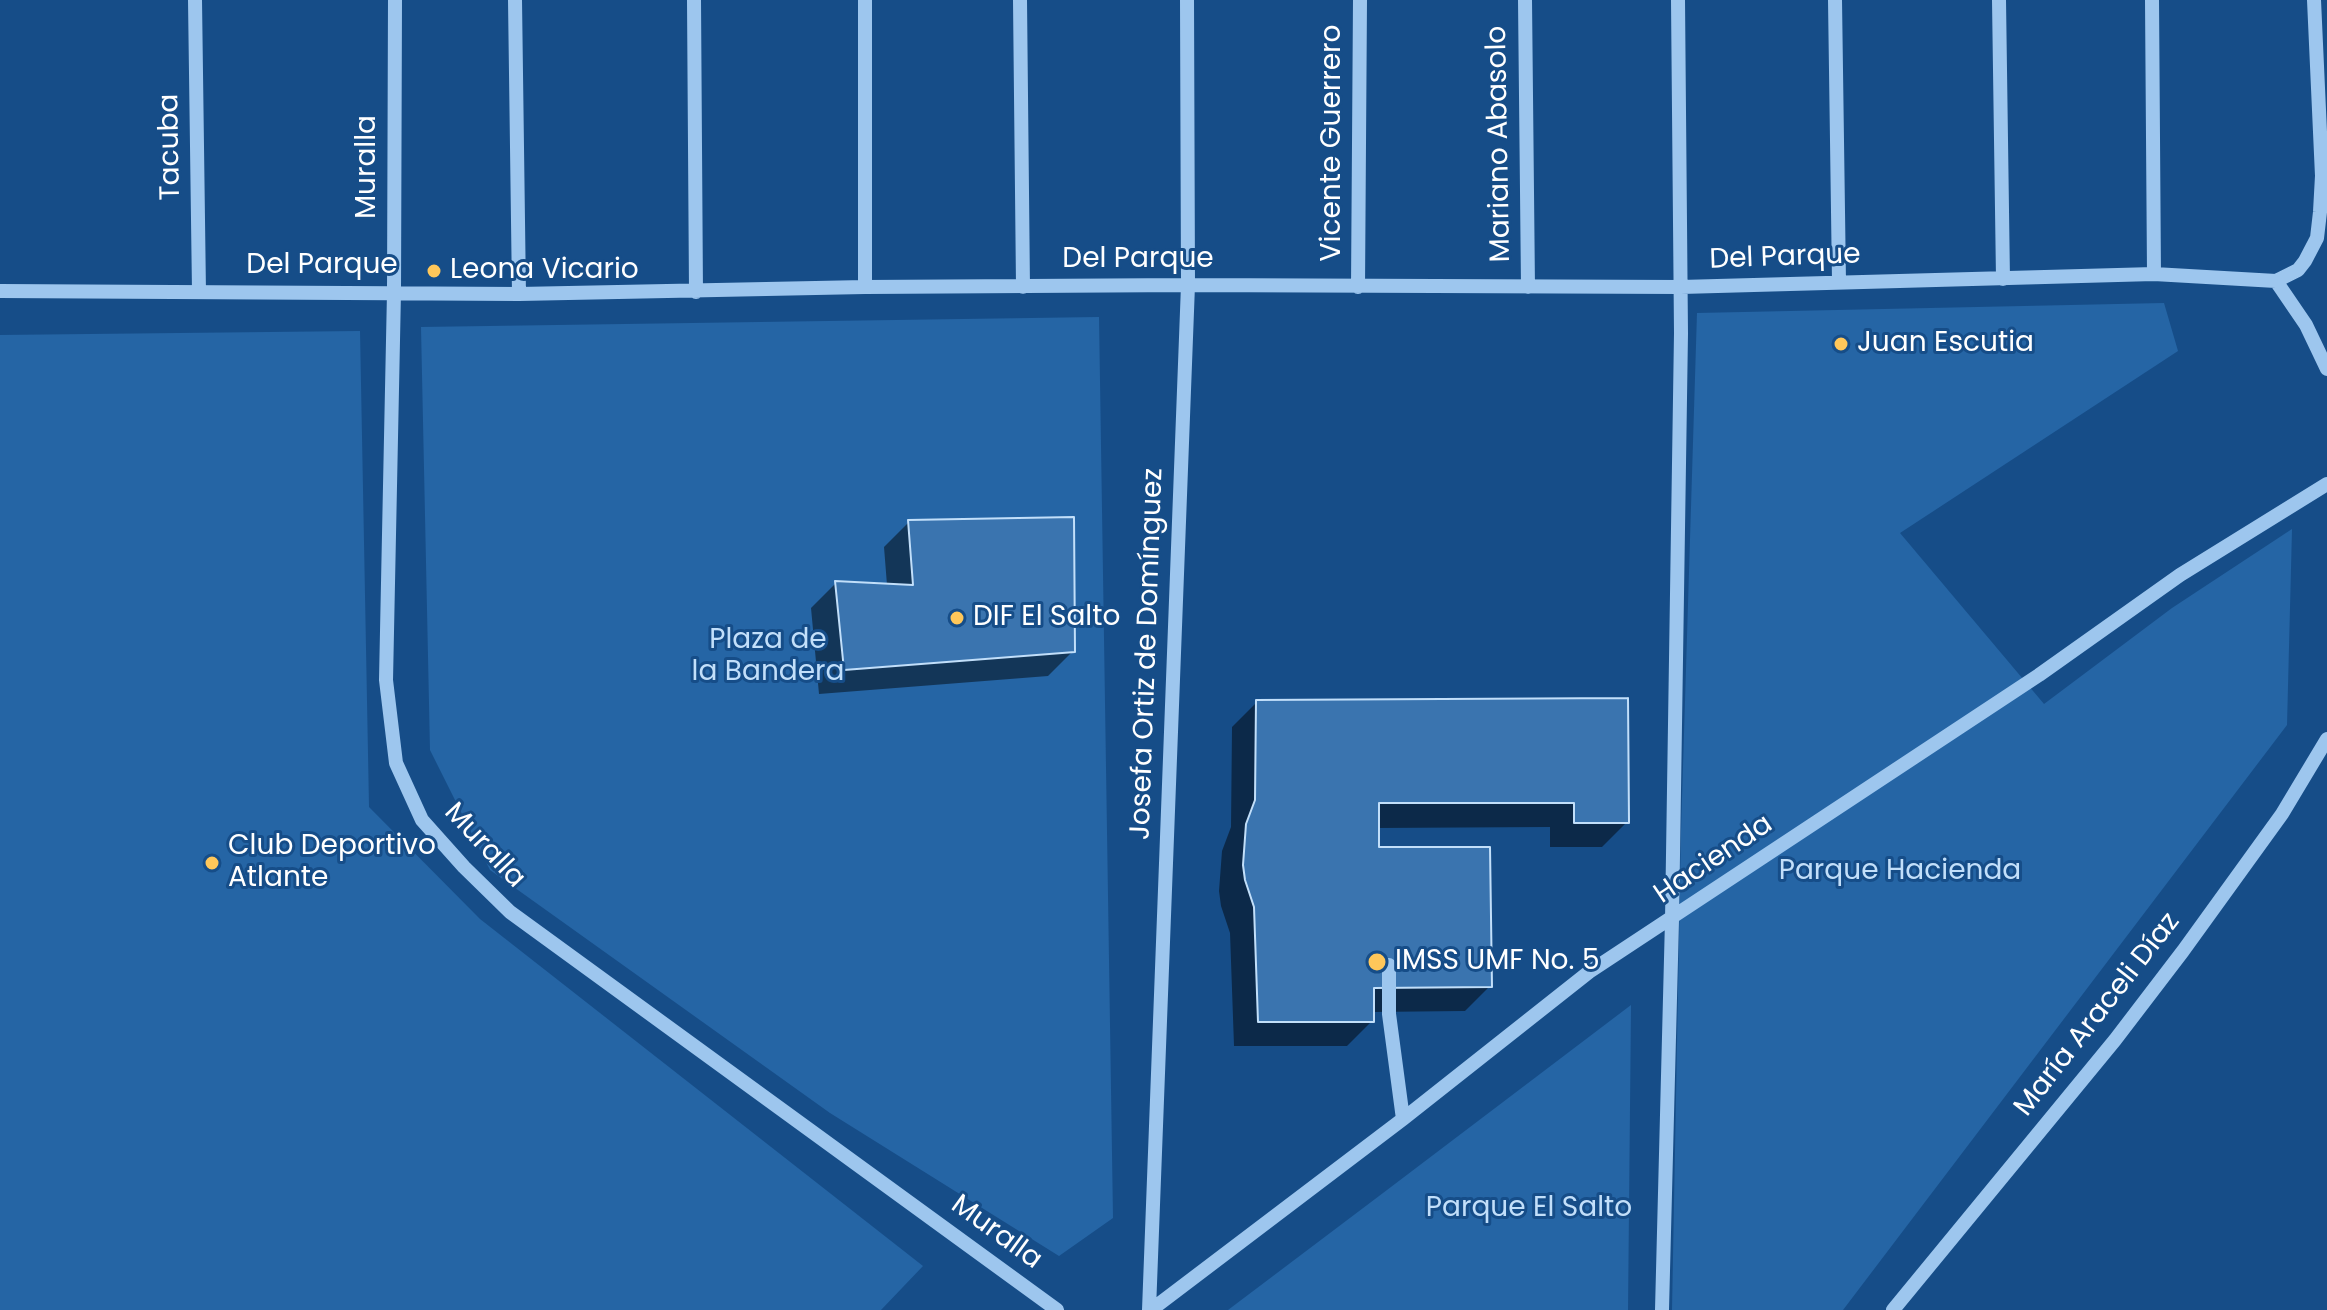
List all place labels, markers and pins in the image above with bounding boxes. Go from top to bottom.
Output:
place label: Leona Vicario [450,254,639,288]
marker: Leona Vicario [425,262,443,280]
place label: Juan Escutia [1857,327,2034,361]
marker: Juan Escutia [1832,335,1850,353]
place label: DIF El Salto [973,601,1120,635]
marker: DIF El Salto [948,609,966,627]
place label: Club Deportivo Atlante [228,830,436,896]
marker: Club Deportivo Atlante [203,854,221,872]
place label: IMSS UMF No. 5 [1395,945,1599,979]
marker: IMSS UMF No. 5 [1366,951,1388,973]

